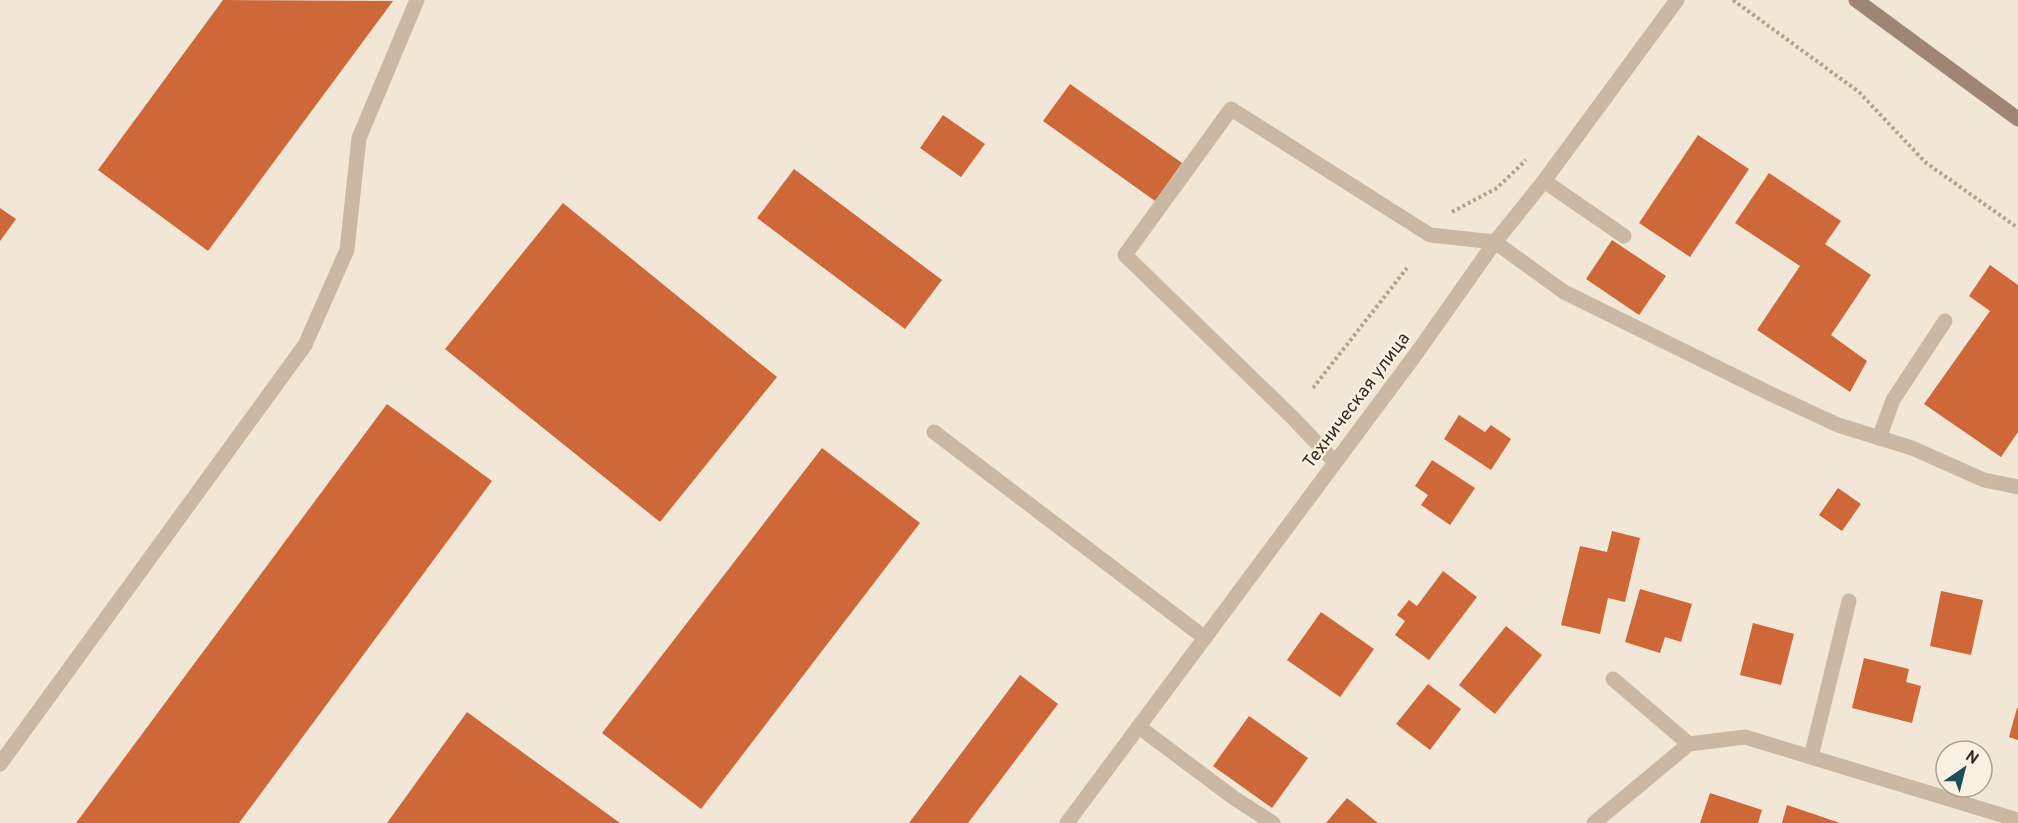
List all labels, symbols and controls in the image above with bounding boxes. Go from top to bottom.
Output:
street label: Техническая улица [1299,328,1416,474]
north arrow [1934,739,1994,799]
text: N [1961,747,1982,770]

